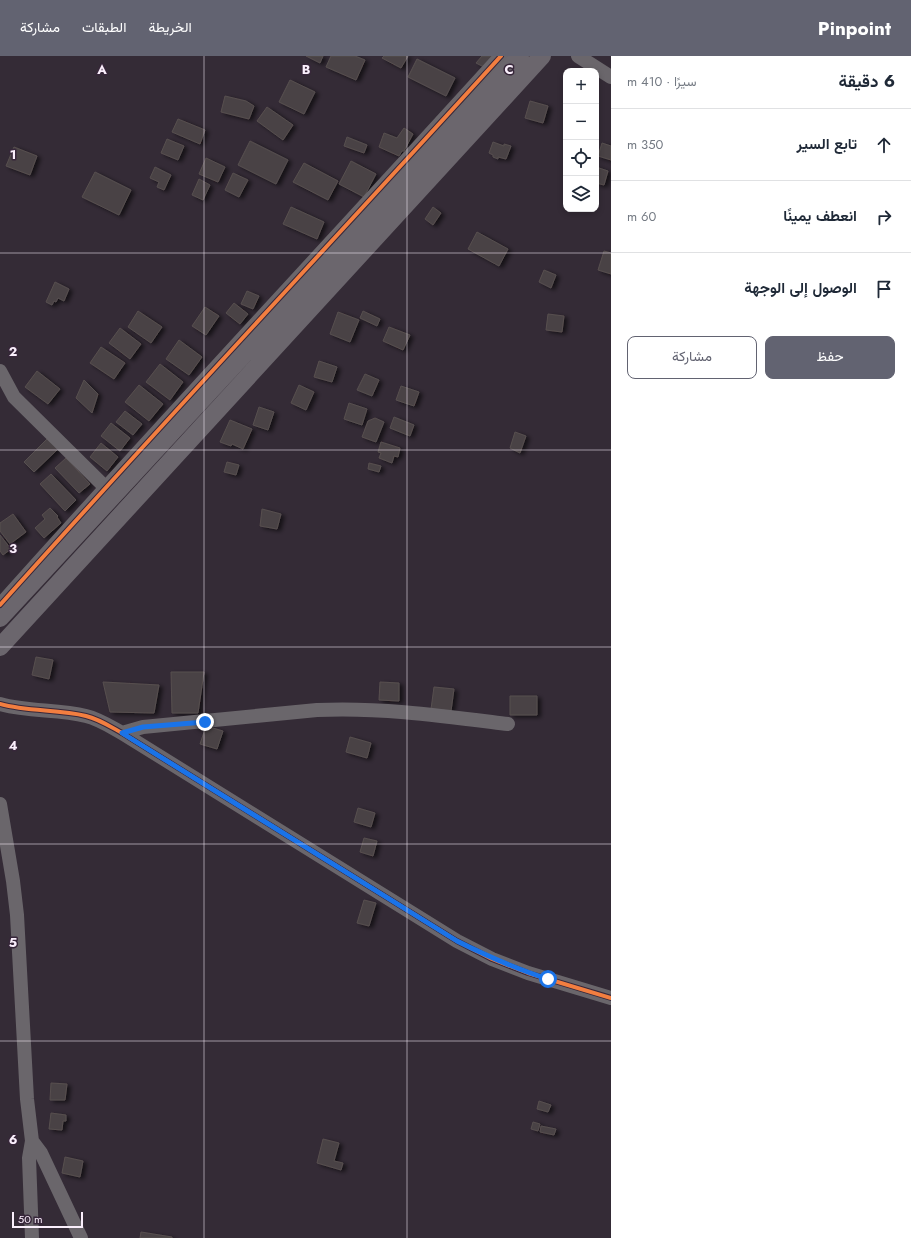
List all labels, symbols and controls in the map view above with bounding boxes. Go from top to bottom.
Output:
text: Pinpoint [818,15,891,42]
text: مشاركة [20,17,60,37]
text: الطبقات [82,17,126,37]
text: الخريطة [148,17,192,37]
text: A [96,60,107,79]
text: B [302,60,311,79]
text: C [504,60,514,79]
map controls [563,68,599,212]
button: + [563,68,599,104]
text: 6 دقيقة [838,69,895,93]
text: سيرًا · 410 m [627,72,697,91]
button: − [563,104,599,140]
text: تابع السير [797,133,857,155]
icon: ahead [873,134,895,156]
text: 350 m [627,135,663,154]
button: locate [563,140,599,176]
text: 1 [10,145,16,164]
button: layers [563,176,599,212]
text: انعطف يمينًا [783,205,857,227]
icon: right [873,206,895,228]
text: 60 m [627,207,656,226]
text: الوصول إلى الوجهة [744,277,857,299]
icon: arrive [873,278,895,300]
button: مشاركة [627,336,757,379]
button: حفظ [765,336,895,379]
text: 2 [9,342,17,361]
text: 3 [9,539,17,558]
route end [196,713,214,731]
text: 4 [8,736,18,755]
text: 5 [9,933,17,952]
route start [539,970,557,988]
text: 6 [9,1130,18,1149]
scale bar [12,1210,83,1229]
text: 50 m [18,1211,43,1227]

